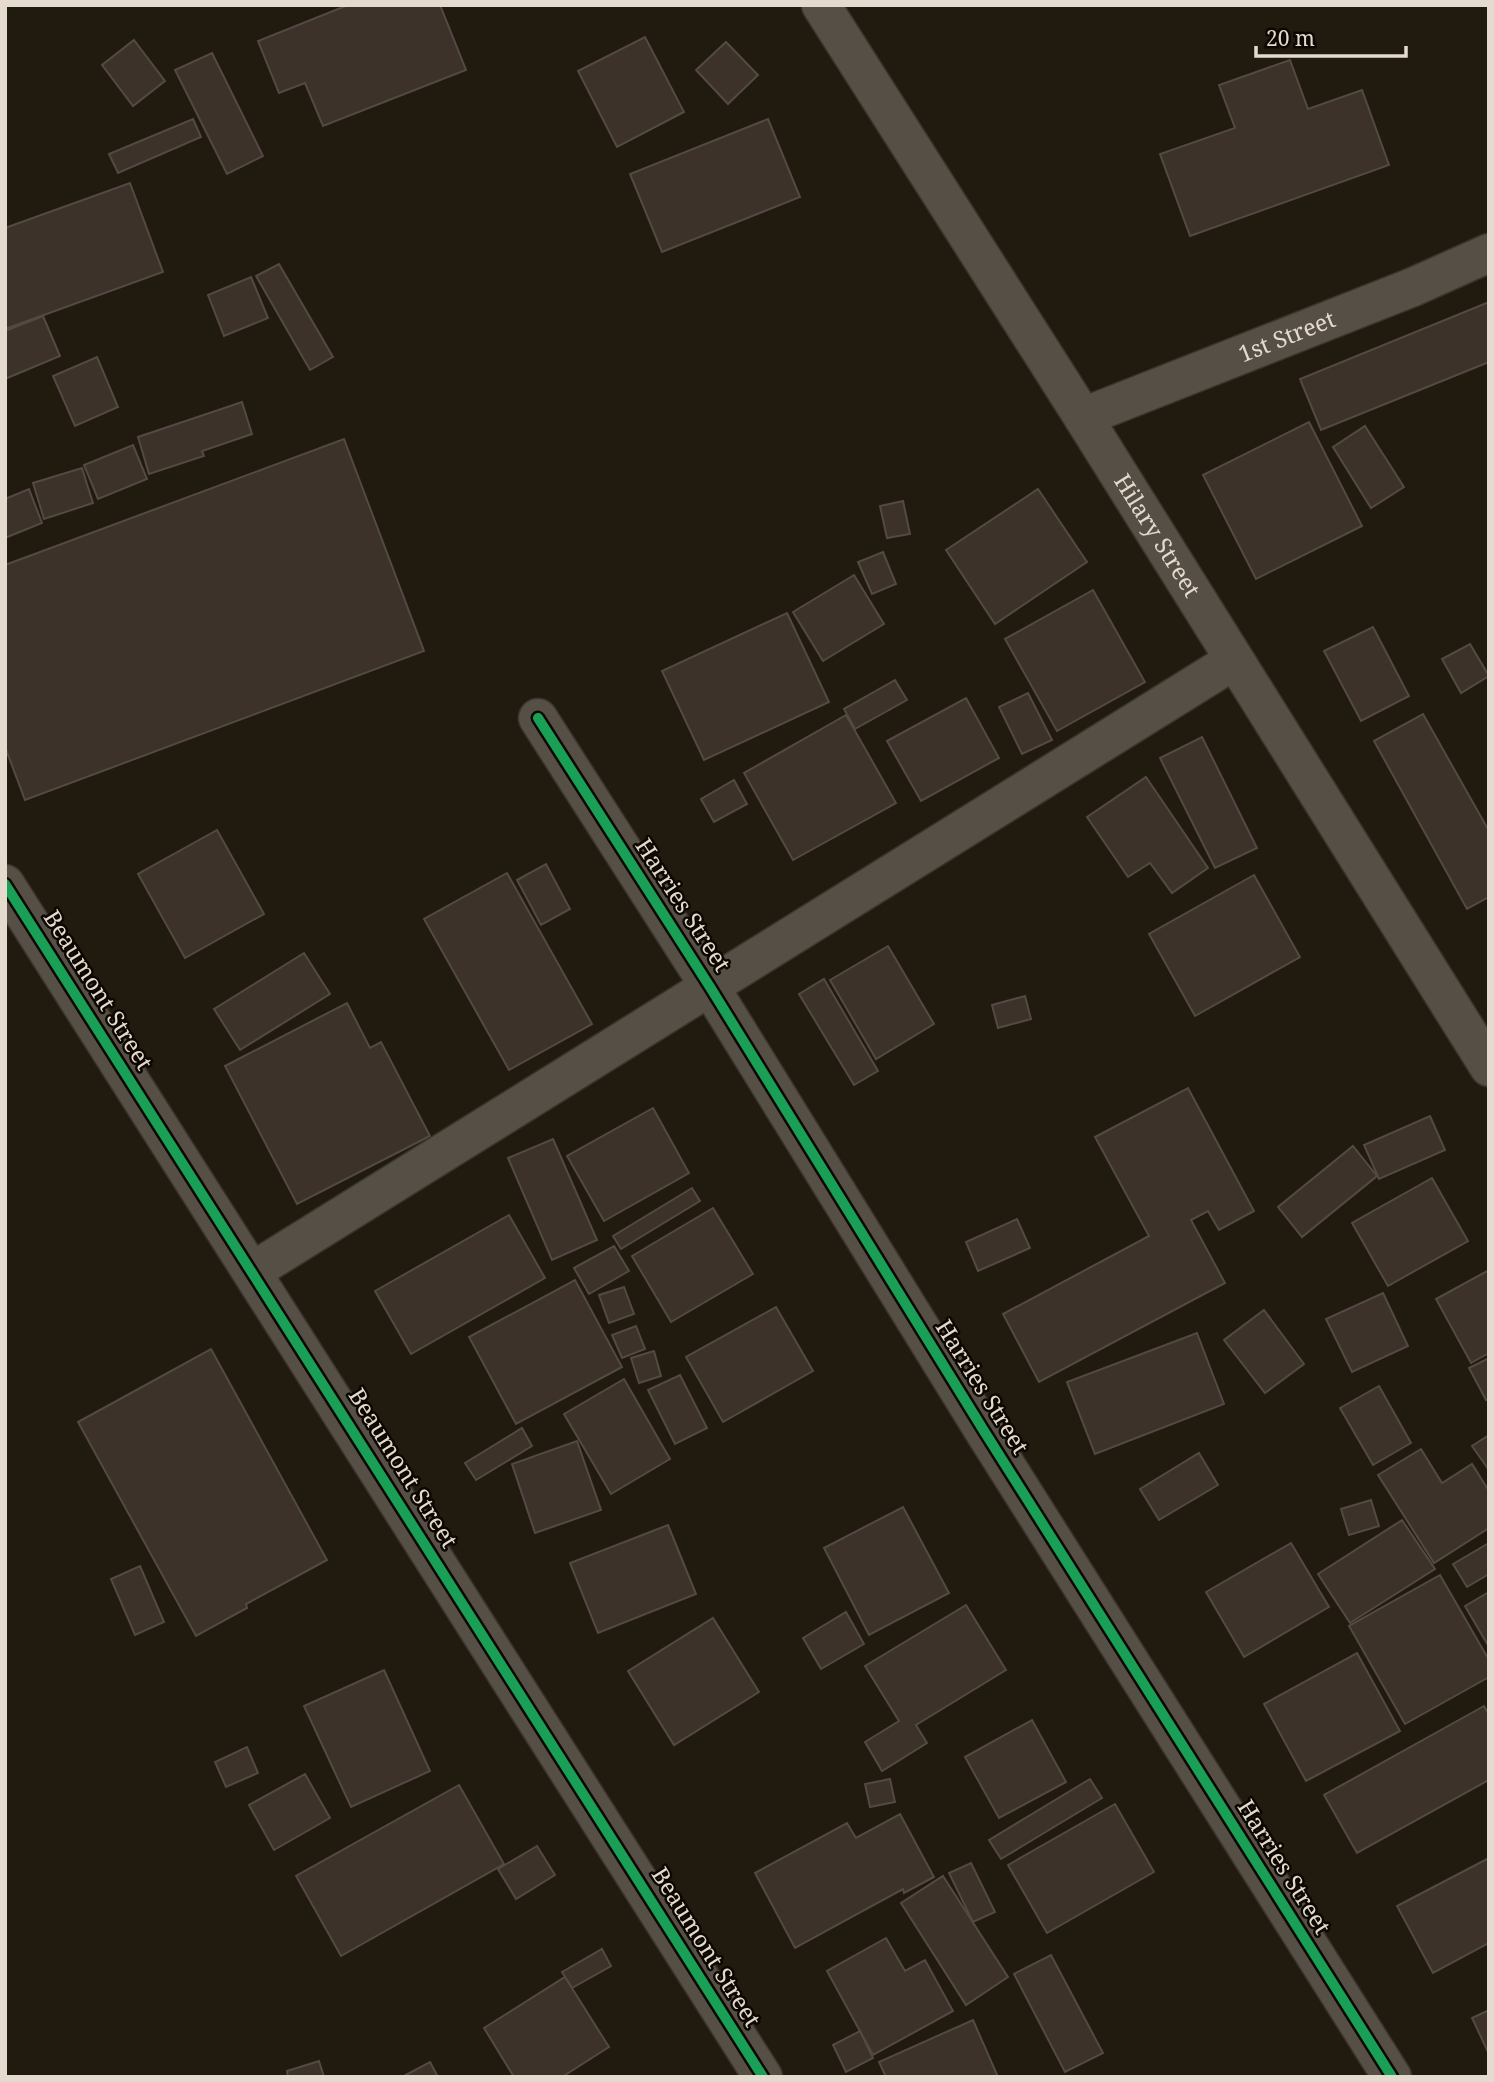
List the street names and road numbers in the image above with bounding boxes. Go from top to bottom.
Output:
street label: 1st Street [1233,302,1339,369]
street label: Hilary Street [1107,467,1208,603]
street label: Harries Street [629,832,739,977]
street label: Beaumont Street [37,903,161,1076]
street label: Harries Street [929,1313,1037,1460]
street label: Beaumont Street [342,1381,466,1554]
street label: Harries Street [1231,1793,1339,1940]
street label: Beaumont Street [645,1860,769,2033]

